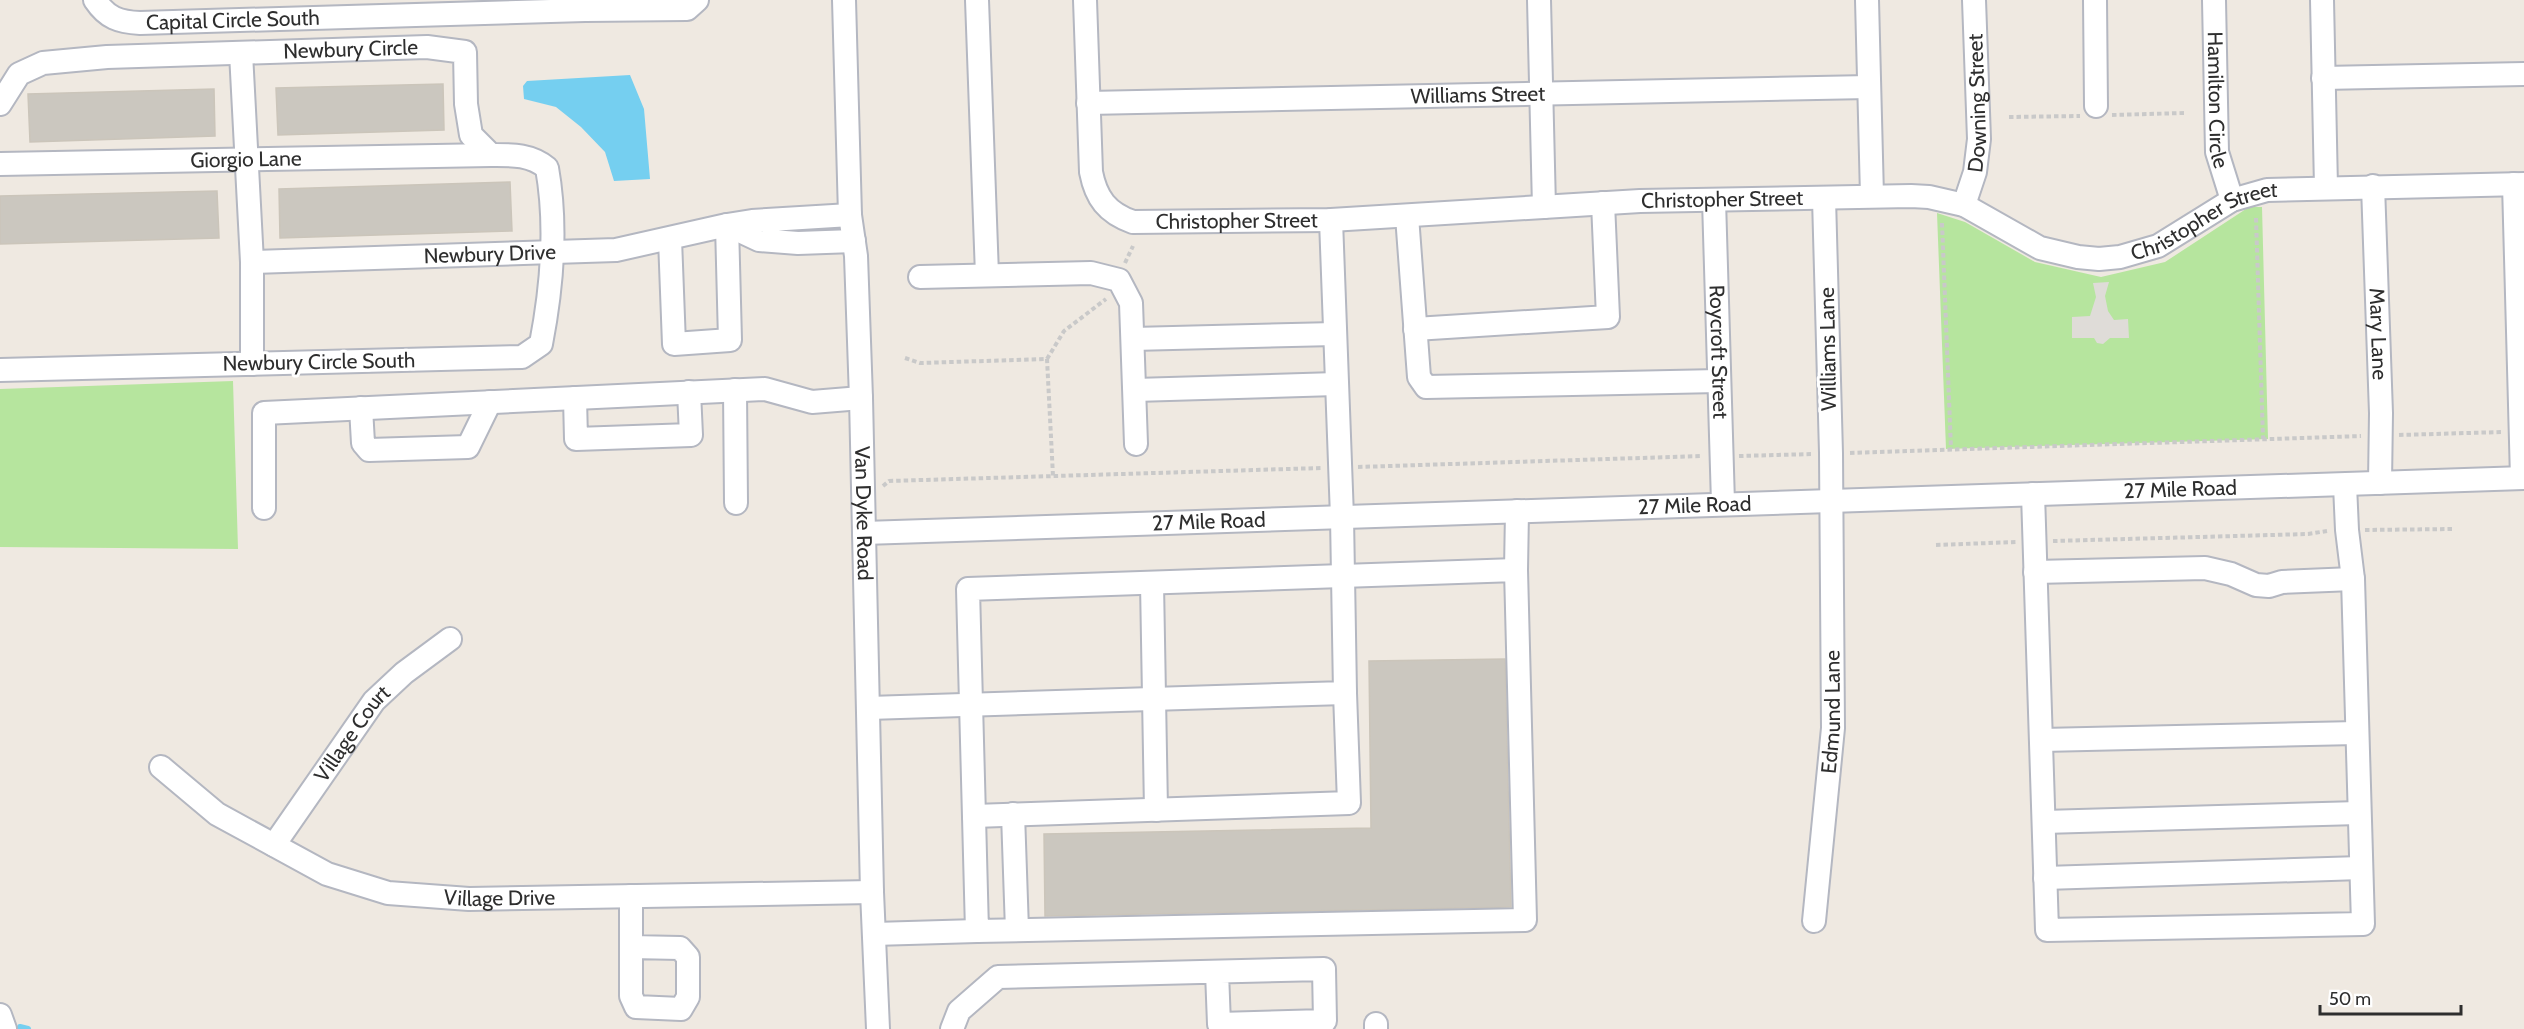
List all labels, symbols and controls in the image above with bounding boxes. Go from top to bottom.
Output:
street label: Capital Circle South [146,5,320,35]
street label: Hamilton Circle [2203,31,2234,172]
street label: Downing Street [1962,33,1991,174]
street label: Newbury Circle [283,34,419,63]
street label: Williams Street [1410,81,1545,108]
street label: Giorgio Lane [190,145,302,173]
street label: Christopher Street [2128,176,2278,265]
street label: Christopher Street [1641,185,1803,213]
street label: Christopher Street [1156,207,1318,234]
street label: Newbury Drive [423,239,557,268]
street label: Roycroft Street [1705,284,1733,419]
street label: Williams Lane [1814,287,1841,411]
street label: Mary Lane [2365,287,2393,381]
street label: Newbury Circle South [222,347,416,376]
street label: Van Dyke Road [850,446,878,581]
street label: 27 Mile Road [2123,475,2237,503]
street label: 27 Mile Road [1637,491,1752,519]
street label: 27 Mile Road [1152,507,1266,535]
street label: Edmund Lane [1816,650,1845,775]
street label: Village Court [309,680,395,787]
street label: Village Drive [443,884,556,911]
scale bar [2320,978,2461,1016]
text: 50 m [2329,988,2371,1010]

